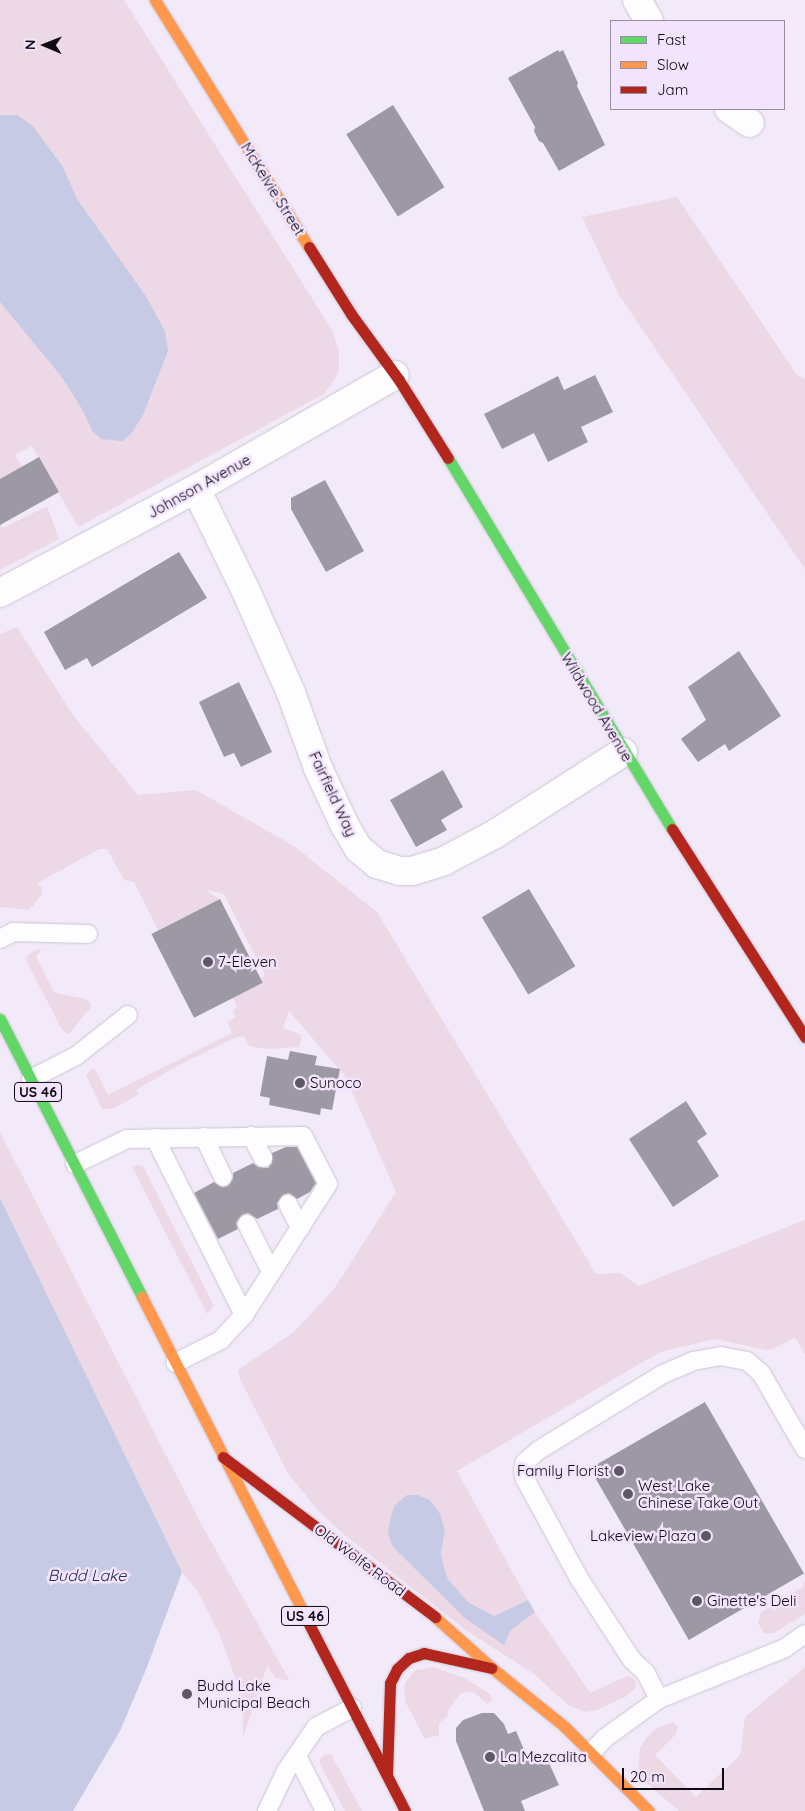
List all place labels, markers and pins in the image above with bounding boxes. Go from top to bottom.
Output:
place label: 7-Eleven [218,953,277,971]
marker: 7-Eleven [202,956,214,968]
place label: Sunoco [310,1074,362,1092]
marker: Sunoco [294,1077,306,1089]
place label: Family Florist [517,1462,609,1480]
marker: Family Florist [613,1465,625,1477]
place label: West Lake Chinese Take Out [638,1476,758,1511]
marker: West Lake Chinese Take Out [622,1488,634,1500]
place label: Lakeview Plaza [590,1527,696,1545]
marker: Lakeview Plaza [700,1530,712,1542]
place label: Ginette's Deli [707,1592,796,1610]
marker: Ginette's Deli [691,1595,703,1607]
place label: Budd Lake Municipal Beach [197,1676,310,1711]
marker: Budd Lake Municipal Beach [181,1688,193,1700]
place label: La Mezcalita [500,1748,587,1766]
marker: La Mezcalita [484,1751,496,1763]

